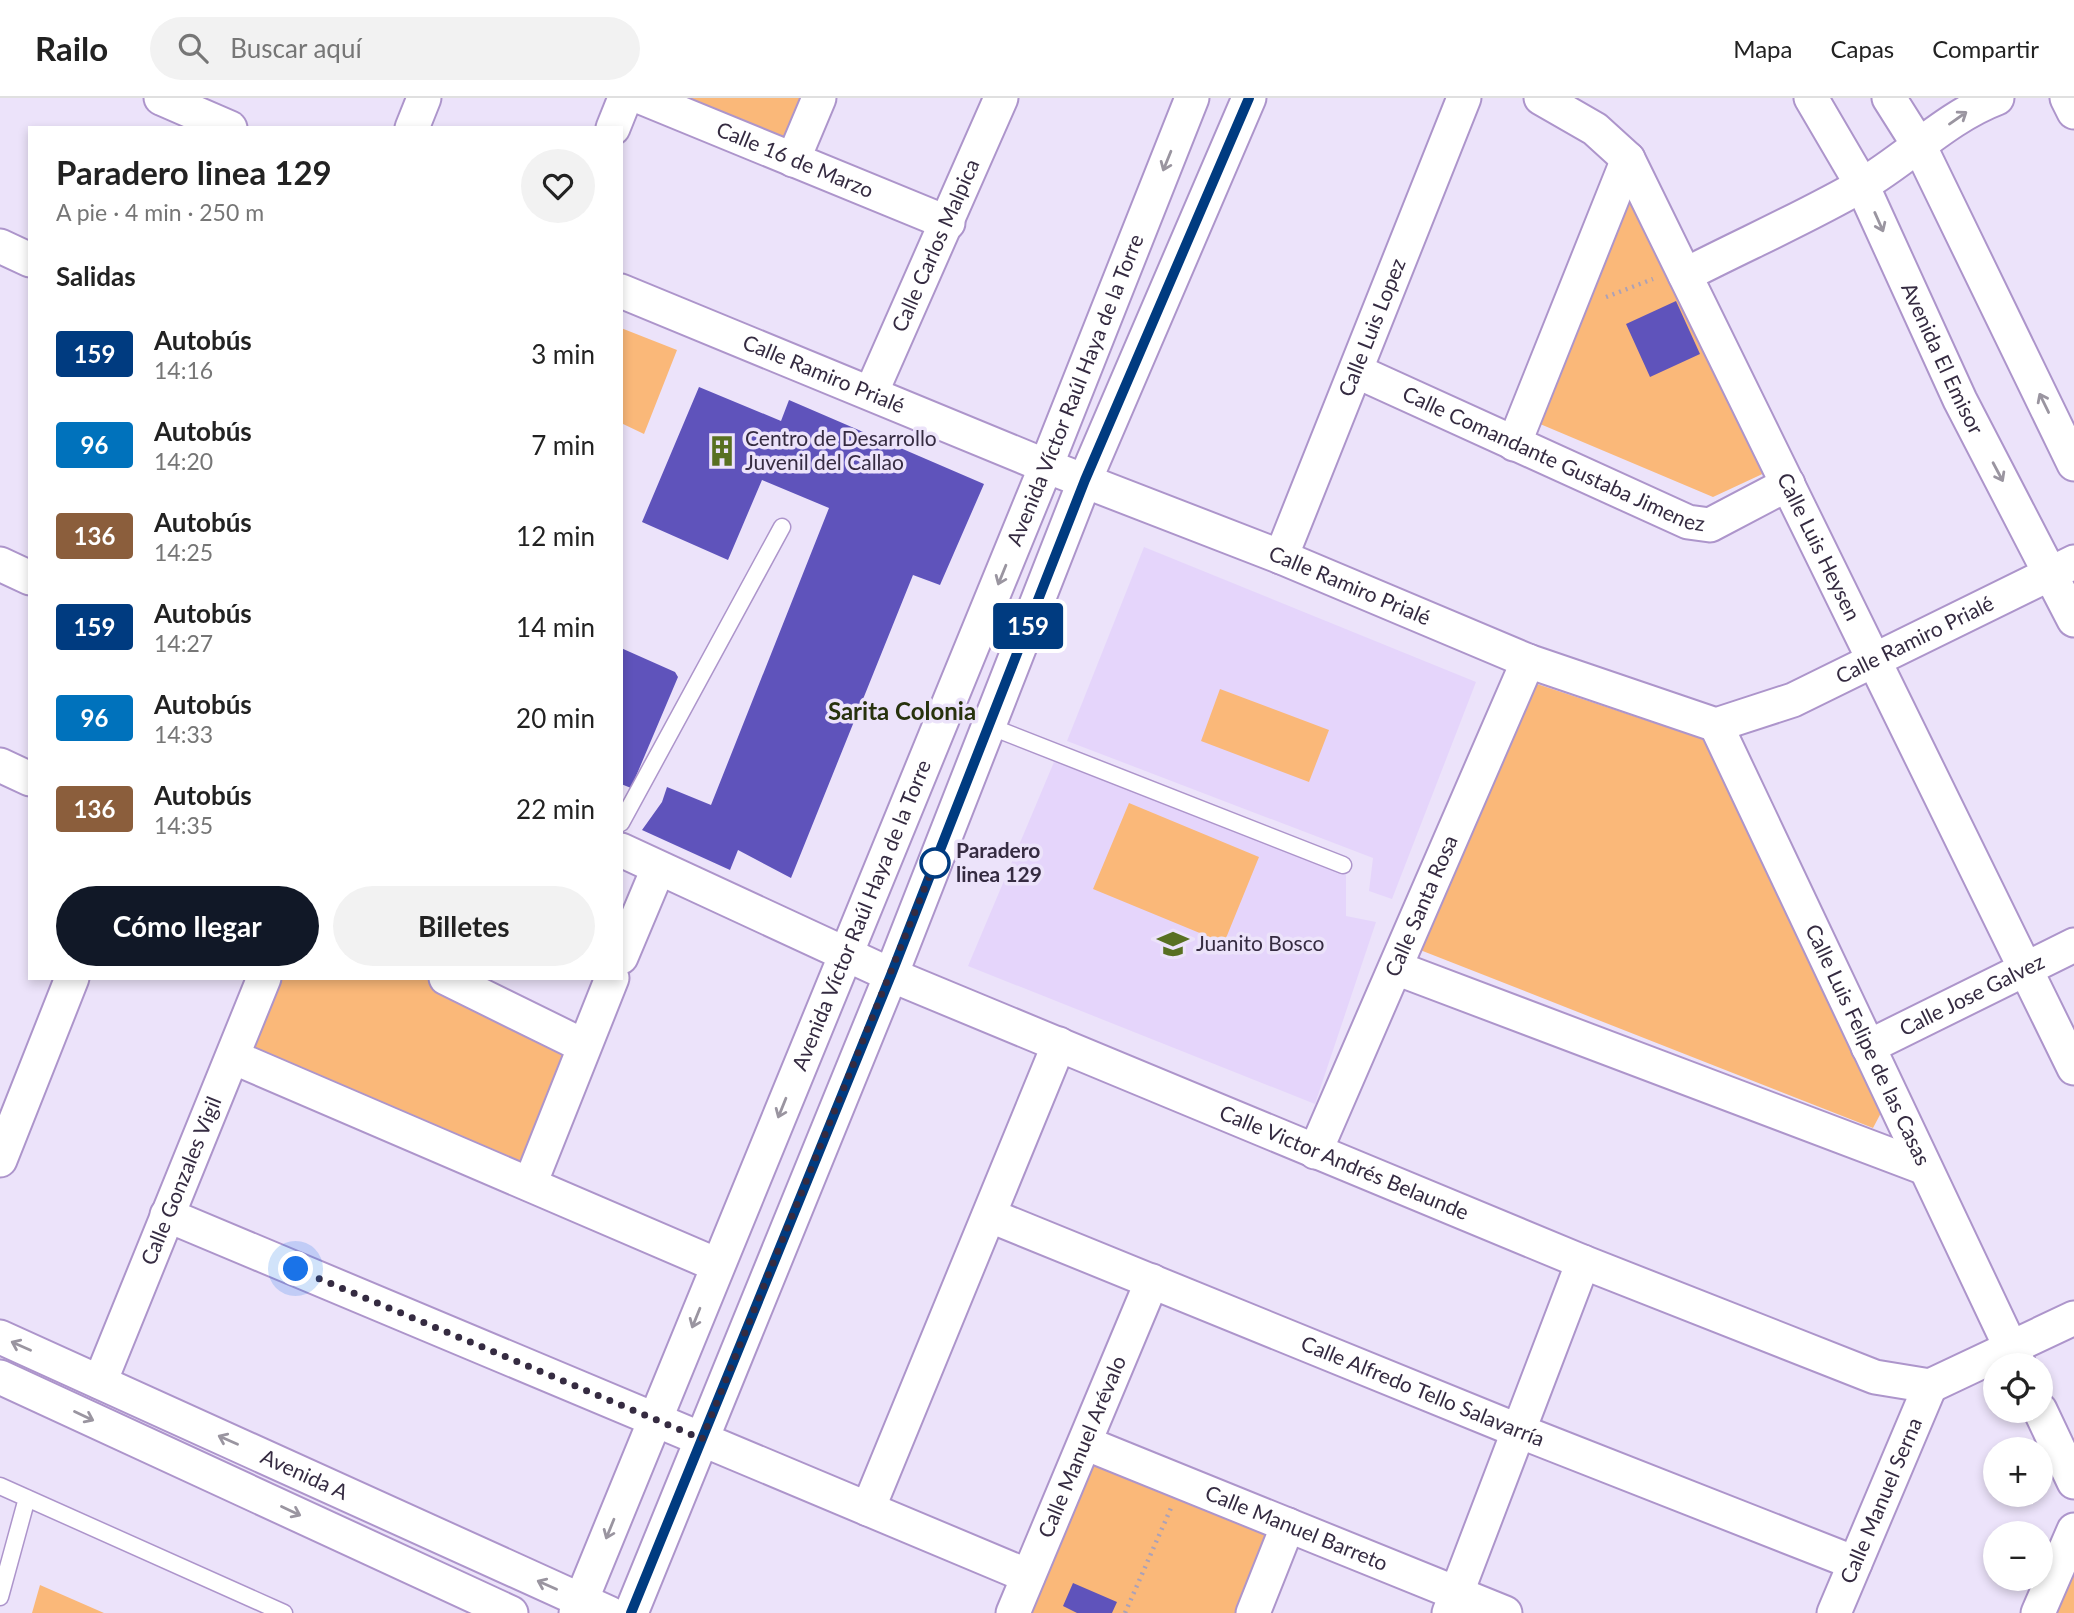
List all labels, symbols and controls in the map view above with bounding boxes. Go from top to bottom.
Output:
search box [150,17,640,80]
text: Railo [35,28,108,68]
icon: search [174,29,212,67]
text: Buscar aquí [230,32,362,64]
text: Mapa [1733,34,1792,63]
text: Capas [1830,34,1894,63]
text: Compartir [1932,34,2039,63]
one-way arrow [1948,111,1967,125]
street label: Calle 16 de Marzo [713,115,878,202]
button: heart [521,149,595,223]
one-way arrow [1159,150,1172,172]
text: Paradero linea 129 [56,152,332,192]
street label: Calle Carlos Malpica [886,155,984,335]
text: A pie · 4 min · 250 m [56,198,264,226]
one-way arrow [1873,211,1886,233]
street label: Avenida Víctor Raúl Haya de la Torre [1001,230,1148,549]
street label: Calle Luis Lopez [1332,254,1410,400]
text: Salidas [56,260,136,292]
street label: Avenida El Emisor [1897,278,1990,438]
text: Autobús [154,324,252,356]
street label: Calle Ramiro Prialé [739,329,909,417]
text: 3 min [531,338,595,370]
text: 159 [74,339,115,368]
text: 14:16 [154,356,213,384]
street label: Calle Comandante Gustaba Jimenez [1399,380,1707,535]
one-way arrow [2037,393,2051,414]
text: Autobús [154,415,252,447]
place label: Centro de Desarrollo Juvenil del Callao [745,425,937,474]
text: 7 min [531,429,595,461]
text: 96 [81,430,108,459]
building icon: Centro de Desarrollo Juvenil del Callao [705,434,739,468]
text: 14:20 [154,447,213,475]
one-way arrow [1991,461,2005,482]
street label: Calle Luis Heysen [1773,468,1866,624]
text: Autobús [154,506,252,538]
text: 12 min [516,520,595,552]
text: 136 [74,521,115,550]
text: 14:25 [154,538,213,566]
street label: Calle Ramiro Prialé [1266,540,1435,630]
one-way arrow [994,563,1007,585]
street label: Calle Ramiro Prialé [1831,589,1997,688]
text: Autobús [154,597,252,629]
line badge: 159 [988,603,1068,649]
text: 14 min [516,611,595,643]
text: 159 [1007,611,1049,640]
text: 159 [74,612,115,641]
text: 14:27 [154,629,213,657]
text: Autobús [154,688,252,720]
district label: Sarita Colonia [828,696,976,725]
text: 20 min [516,702,595,734]
text: 96 [81,703,108,732]
text: 14:33 [154,720,213,748]
street label: Avenida Víctor Raúl Haya de la Torre [786,756,935,1074]
text: Autobús [154,779,252,811]
text: 22 min [516,793,595,825]
text: 136 [74,794,115,823]
text: 14:35 [154,811,213,839]
street label: Calle Santa Rosa [1379,831,1462,980]
place label: Paradero linea 129 [956,837,1042,886]
marker: Paradero linea 129 [920,848,950,878]
button: Cómo llegar [56,886,319,966]
button: Billetes [333,886,595,966]
street label: Calle Luis Felipe de las Casas [1801,920,1937,1169]
school or university icon: Juanito Bosco [1156,927,1190,961]
place label: Juanito Bosco [1196,930,1324,955]
street label: Calle Jose Galvez [1895,948,2048,1040]
street label: Calle Gonzales Vigil [135,1092,226,1268]
one-way arrow [774,1096,787,1118]
street label: Calle Victor Andrés Belaunde [1216,1099,1473,1224]
your location [278,1251,313,1286]
one-way arrow [688,1307,701,1329]
street label: Calle Alfredo Tello Salavarría [1298,1330,1548,1451]
one-way arrow [11,1339,32,1352]
street label: Calle Manuel Arévalo [1032,1352,1130,1541]
map controls [1983,1353,2053,1591]
button: locate [1983,1353,2053,1423]
one-way arrow [73,1409,94,1423]
street label: Calle Manuel Serna [1834,1413,1926,1587]
one-way arrow [218,1433,239,1446]
button: + [1983,1437,2053,1507]
street label: Avenida A [257,1443,353,1504]
street label: Calle Manuel Barreto [1202,1479,1392,1575]
one-way arrow [280,1505,301,1518]
one-way arrow [602,1518,615,1539]
button: − [1983,1521,2053,1591]
one-way arrow [536,1578,558,1591]

